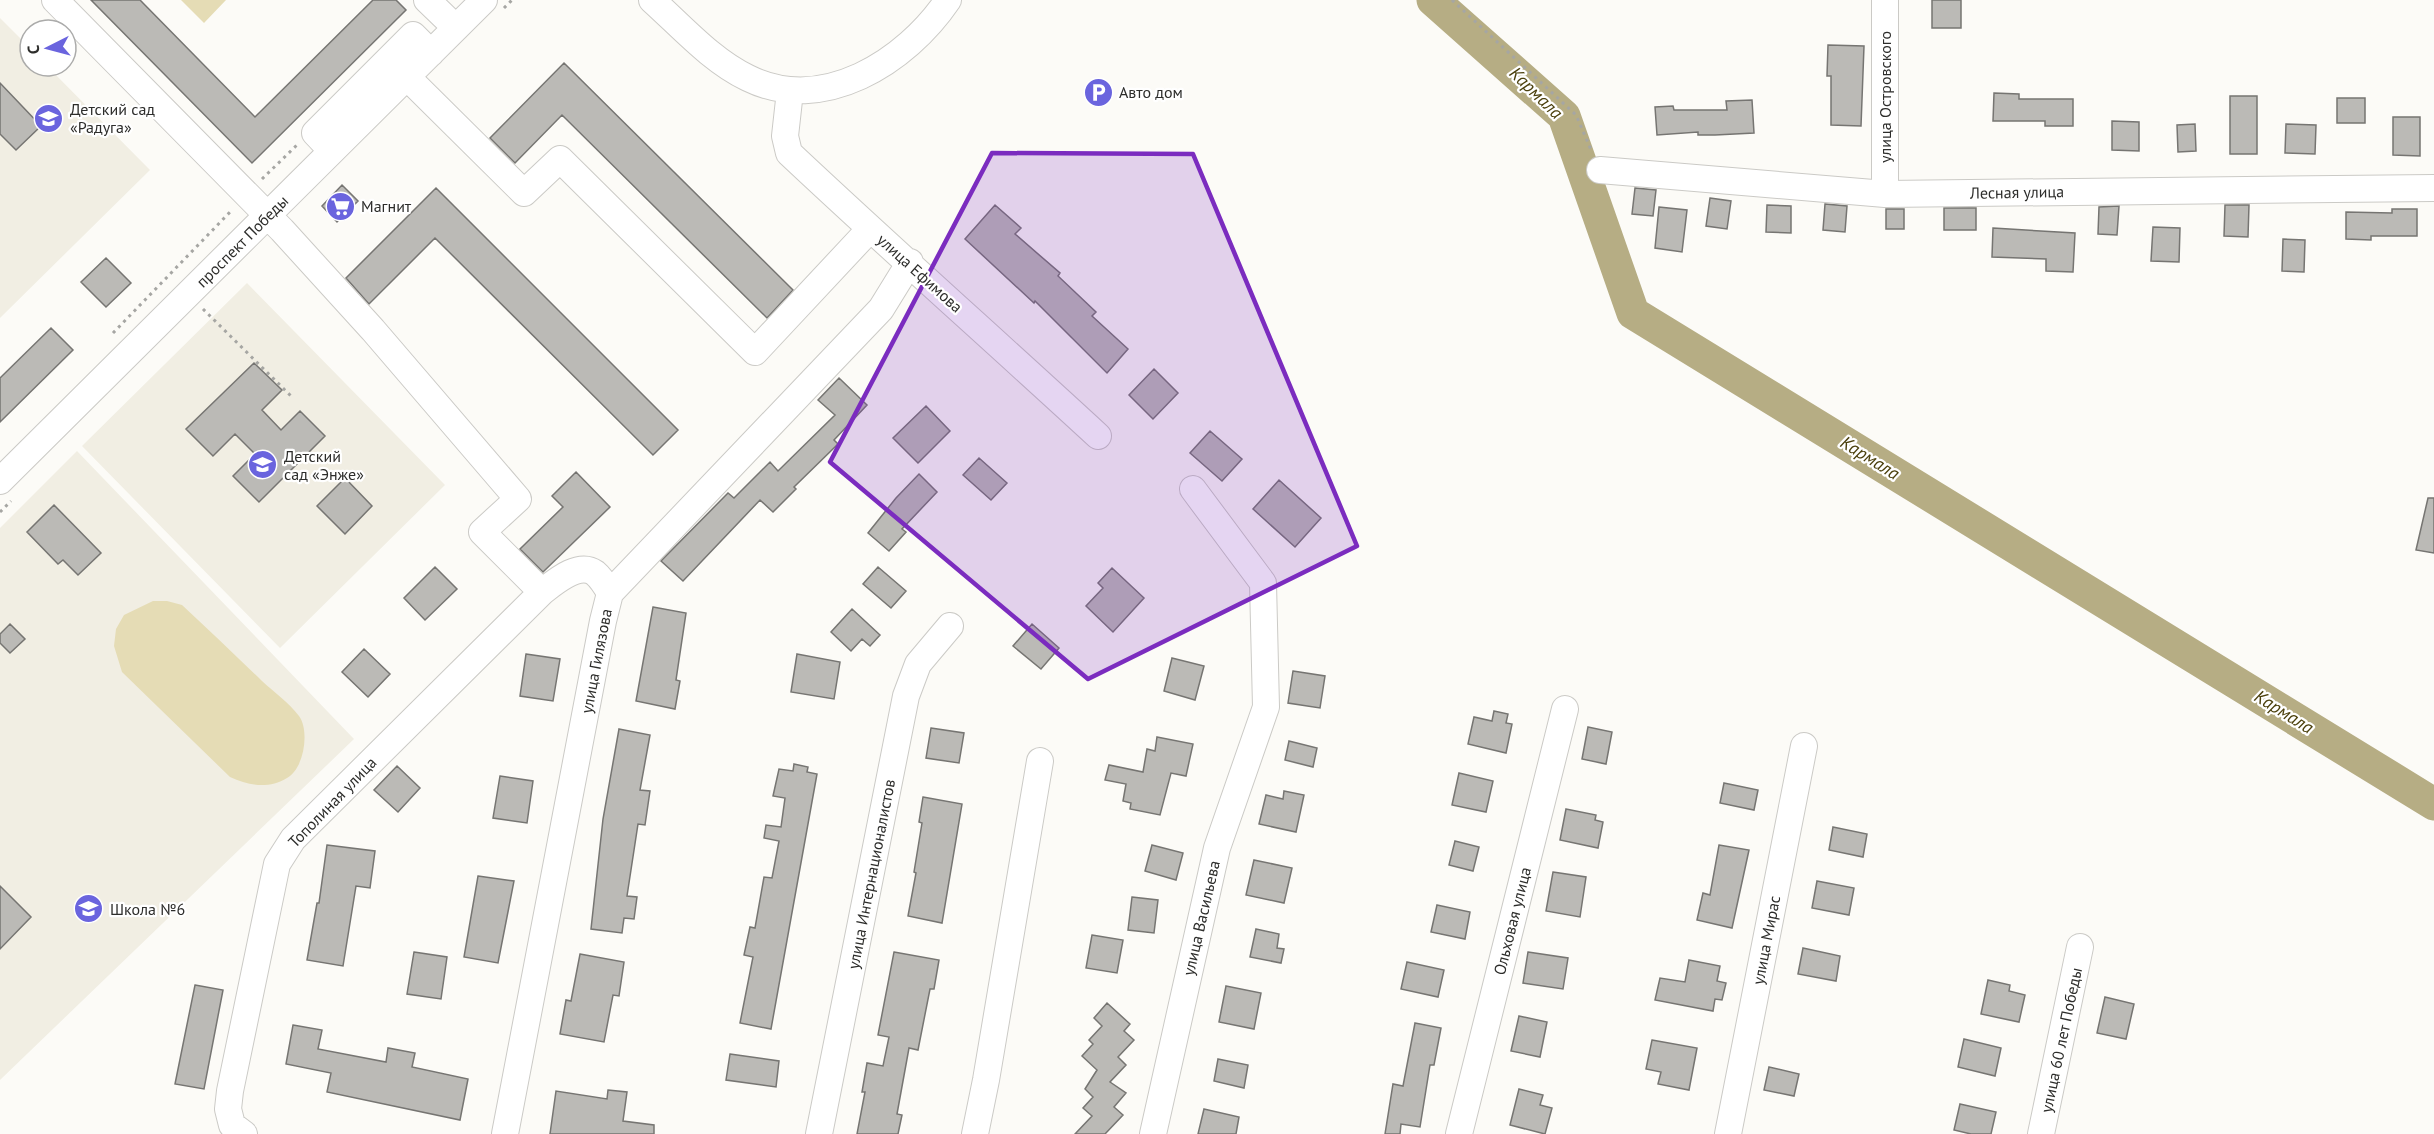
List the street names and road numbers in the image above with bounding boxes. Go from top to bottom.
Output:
street label: улица Островского [1875,31,1895,163]
street label: Лесная улица [1969,181,2064,203]
street label: проспект Победы [192,191,292,291]
street label: улица Ефимова [873,229,967,317]
street label: улица Гилязова [576,607,616,715]
street label: Тополиная улица [284,752,380,852]
street label: улица Интернационалистов [843,777,899,971]
street label: улица Васильева [1178,858,1224,978]
street label: Ольховая улица [1489,865,1535,977]
street label: улица Мирас [1748,894,1784,986]
street label: улица 60 лет Победы [2036,966,2086,1114]

